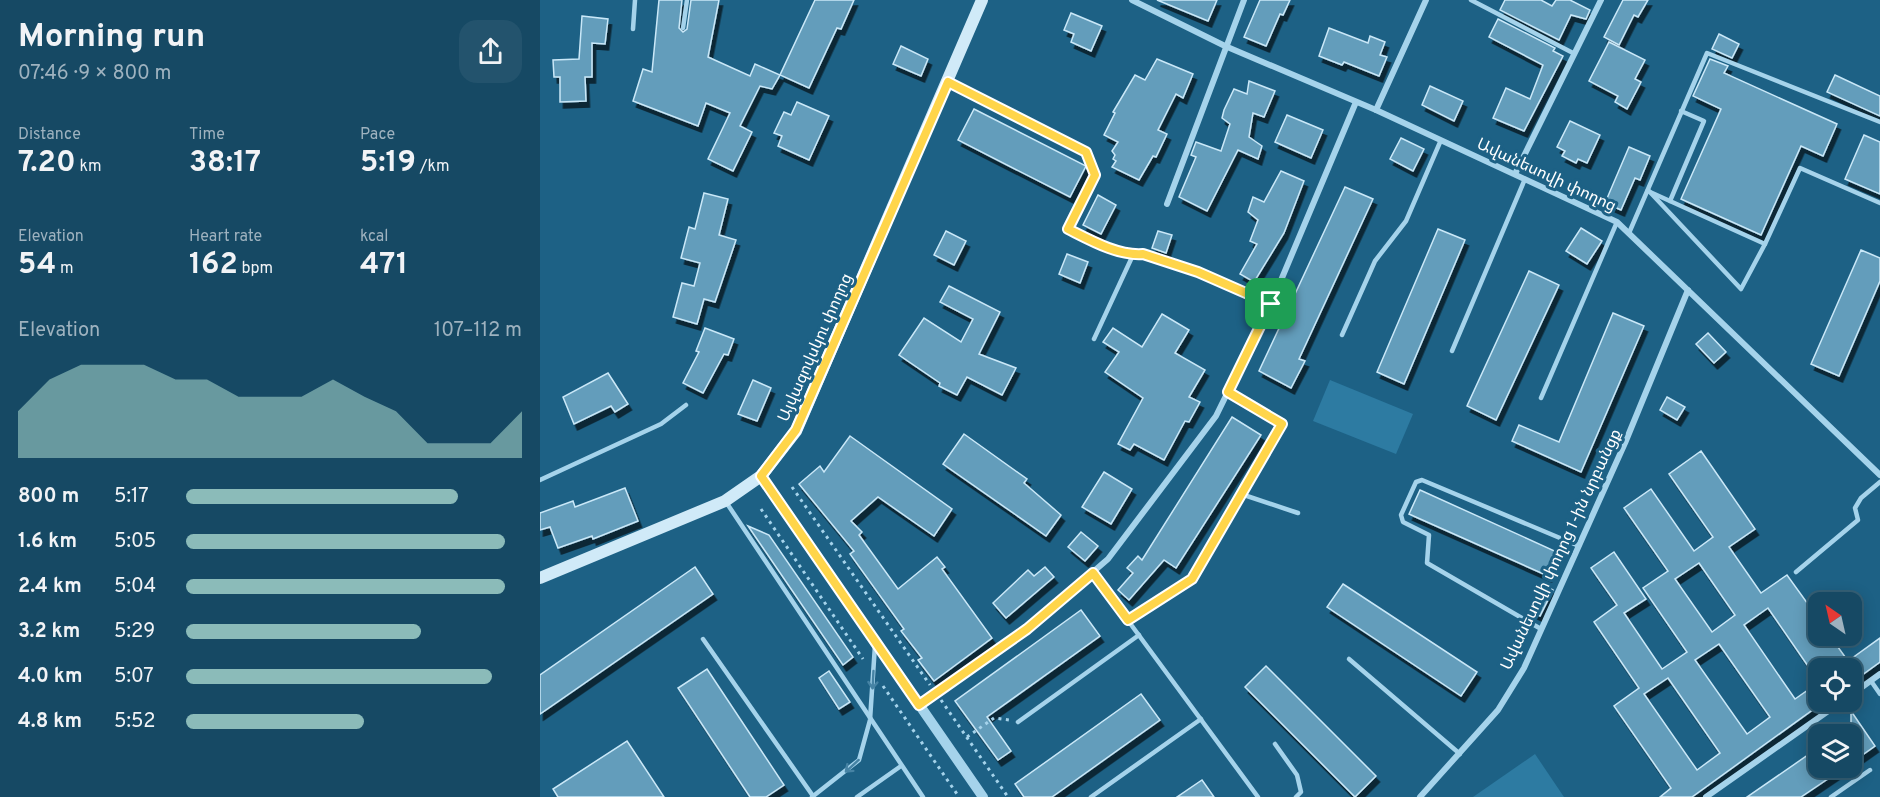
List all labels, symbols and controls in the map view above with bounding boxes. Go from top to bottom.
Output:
text: Morning run [18,17,205,59]
button: share [459,20,522,83]
text: 07:46 · 9 × 800 m [18,61,172,87]
text: Distance [18,125,81,145]
text: Time [189,125,225,145]
text: Pace [360,125,395,145]
street label: Ավանեսովի փողոց [1473,135,1619,217]
text: 7.20 [18,145,76,182]
text: 38:17 [189,145,261,182]
text: 5:19 [360,145,416,182]
text: km [76,157,102,177]
text: /km [416,157,450,177]
text: Elevation [18,227,84,247]
text: Heart rate [189,227,262,247]
text: kcal [360,227,388,247]
text: 54 [18,247,56,284]
text: 162 [189,247,238,284]
text: 471 [360,247,408,284]
text: m [56,259,74,279]
text: bpm [238,259,273,279]
street label: Այվազովսկու փողոց [774,271,858,425]
pin [1245,278,1296,329]
icon: arrive [1254,287,1287,320]
text: Elevation [18,318,100,344]
text: 107–112 m [434,318,522,344]
street label: Ավանեսովի փողոց 1-ին նրբանցք [1497,426,1627,674]
text: 800 m [18,484,79,510]
text: 5:17 [114,484,149,510]
text: 1.6 km [18,529,77,555]
text: 5:05 [114,529,156,555]
text: 2.4 km [18,574,82,600]
text: 5:04 [114,574,156,600]
north arrow [1808,592,1862,646]
map controls [1808,592,1862,778]
text: 3.2 km [18,619,80,645]
text: 5:29 [114,619,155,645]
button: locate [1808,658,1862,712]
text: 4.0 km [18,664,83,690]
text: 5:07 [114,664,154,690]
one-way arrow [867,670,878,690]
text: 4.8 km [18,709,82,735]
text: 5:52 [114,709,155,735]
button: layers [1808,724,1862,778]
one-way arrow [844,759,859,773]

